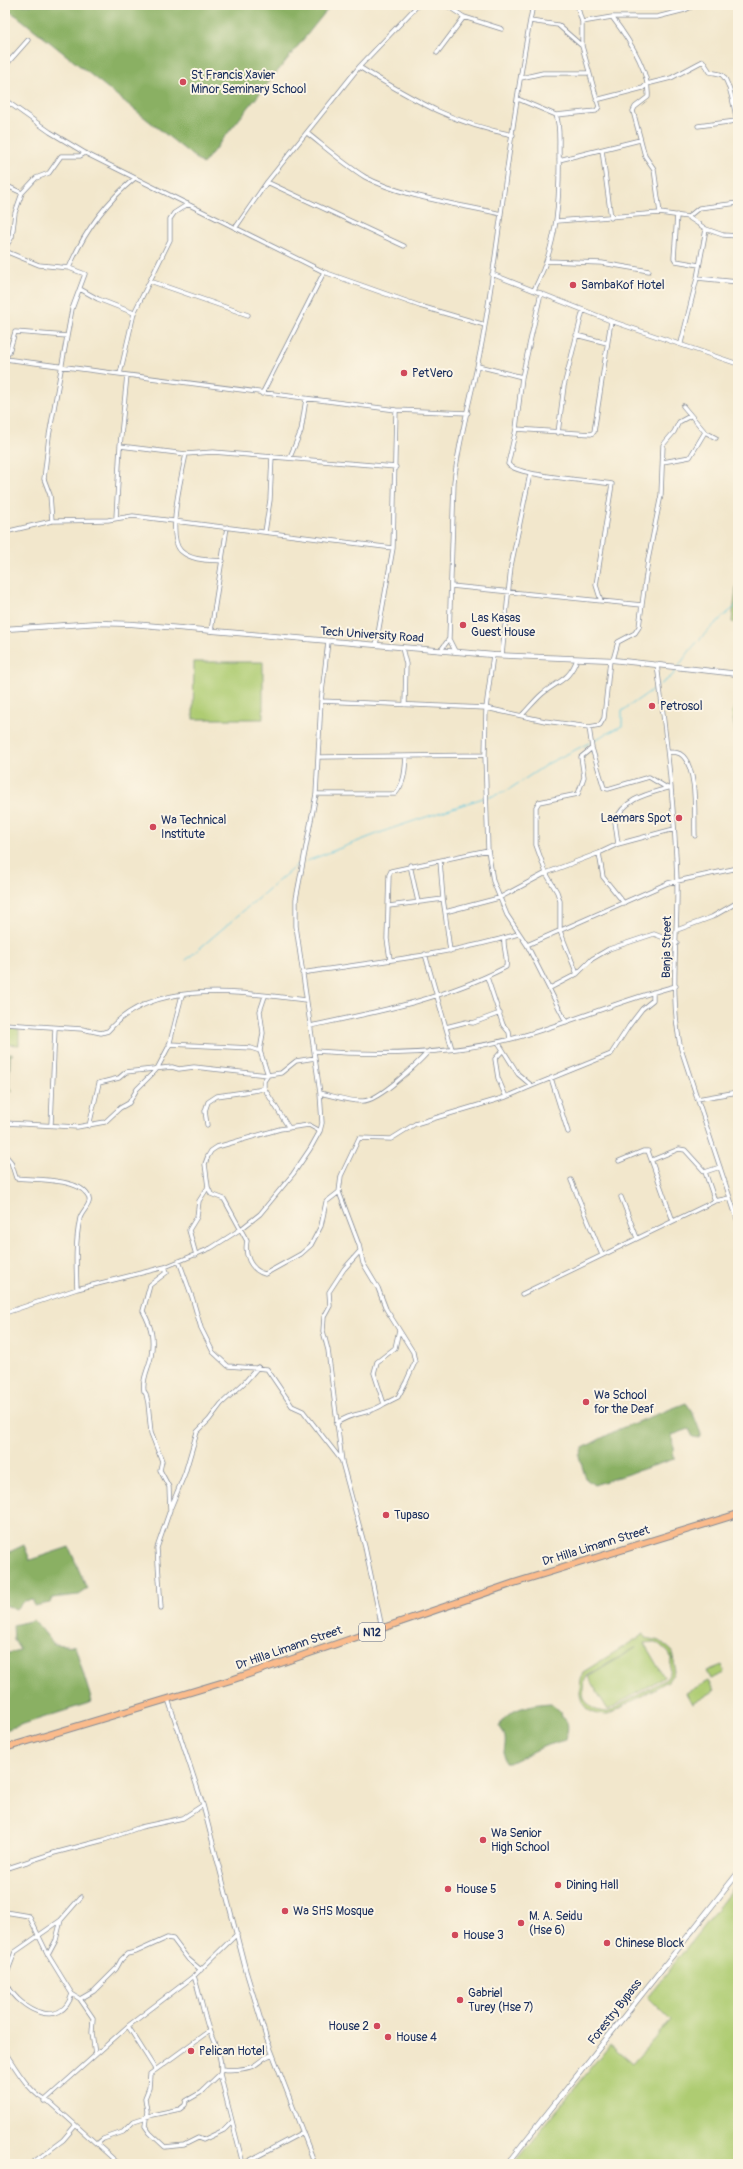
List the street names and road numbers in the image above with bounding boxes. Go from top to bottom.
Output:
street label: Tech University Road [320,624,424,646]
street label: Banja Street [659,916,675,978]
street label: Dr Hilla Limann Street [541,1523,652,1569]
street label: Dr Hilla Limann Street [234,1623,344,1673]
road number: N12 [359,1623,385,1641]
street label: Forestry Bypass [585,1976,646,2048]

